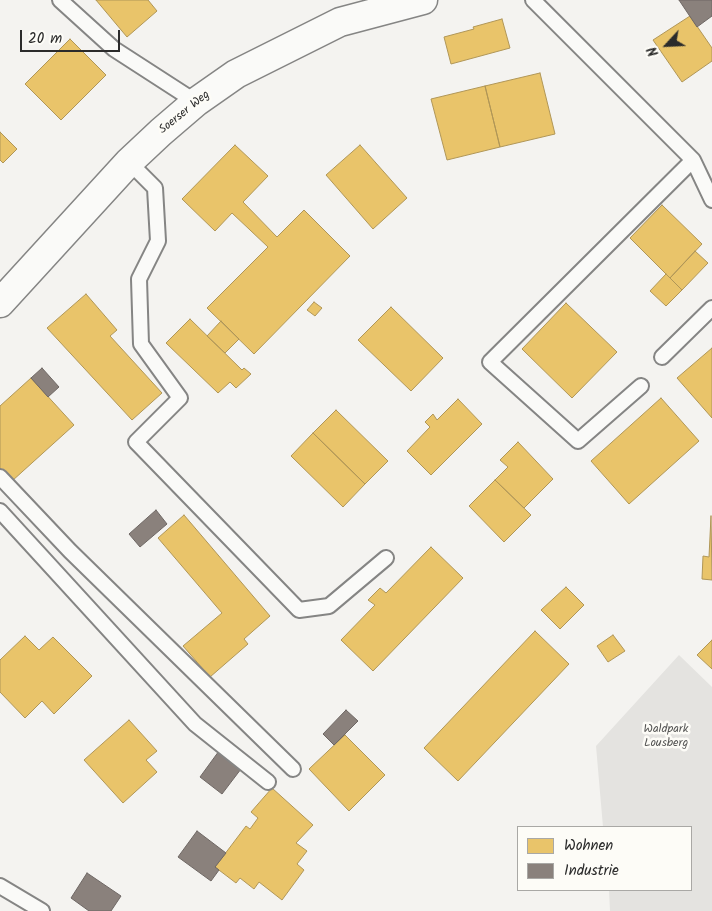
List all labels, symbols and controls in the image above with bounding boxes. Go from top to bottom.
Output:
scale bar [22,20,122,52]
north arrow [642,20,692,70]
text: 20 m [28,27,62,51]
text: N [642,43,665,60]
street label: Soerser Weg [157,88,213,138]
park label: Waldpark Lousberg [644,723,688,751]
legend [517,826,692,891]
text: Wohnen [564,834,613,858]
text: Industrie [564,859,619,883]

